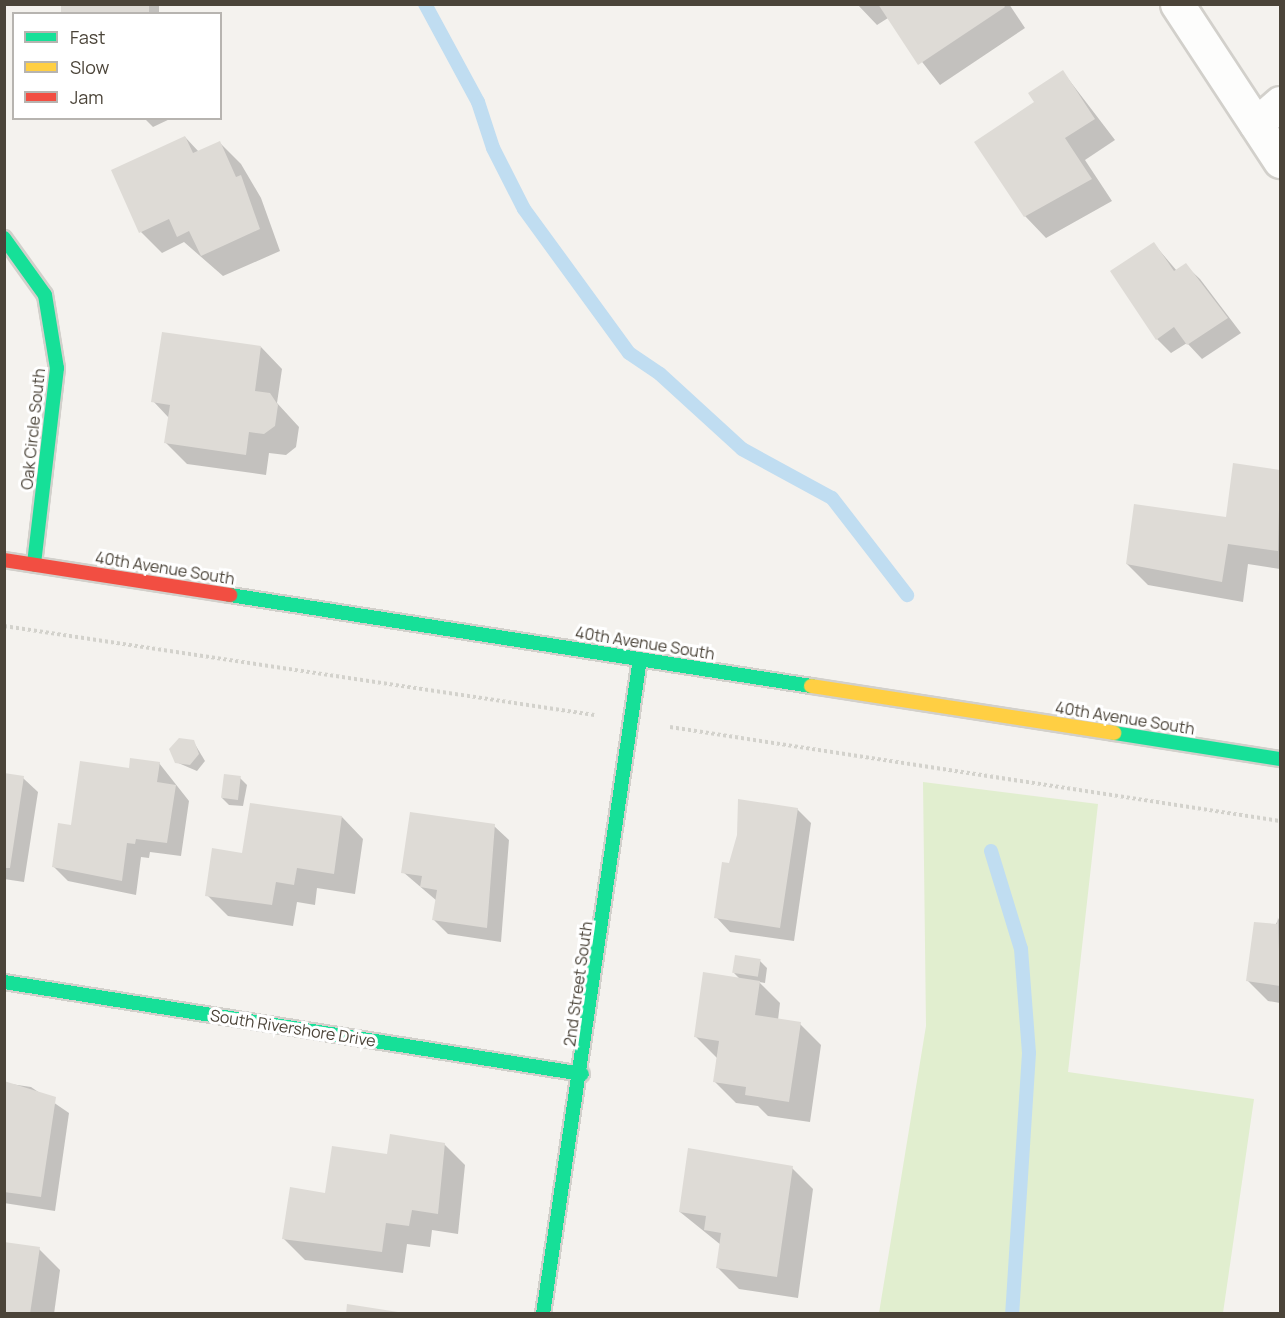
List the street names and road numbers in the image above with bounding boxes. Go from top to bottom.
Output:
street label: Oak Circle South [17,367,49,491]
street label: 40th Avenue South [94,547,236,589]
street label: 40th Avenue South [574,622,716,664]
street label: 40th Avenue South [1054,697,1196,739]
street label: 2nd Street South [560,920,596,1048]
street label: South Rivershore Drive [209,1005,377,1051]

